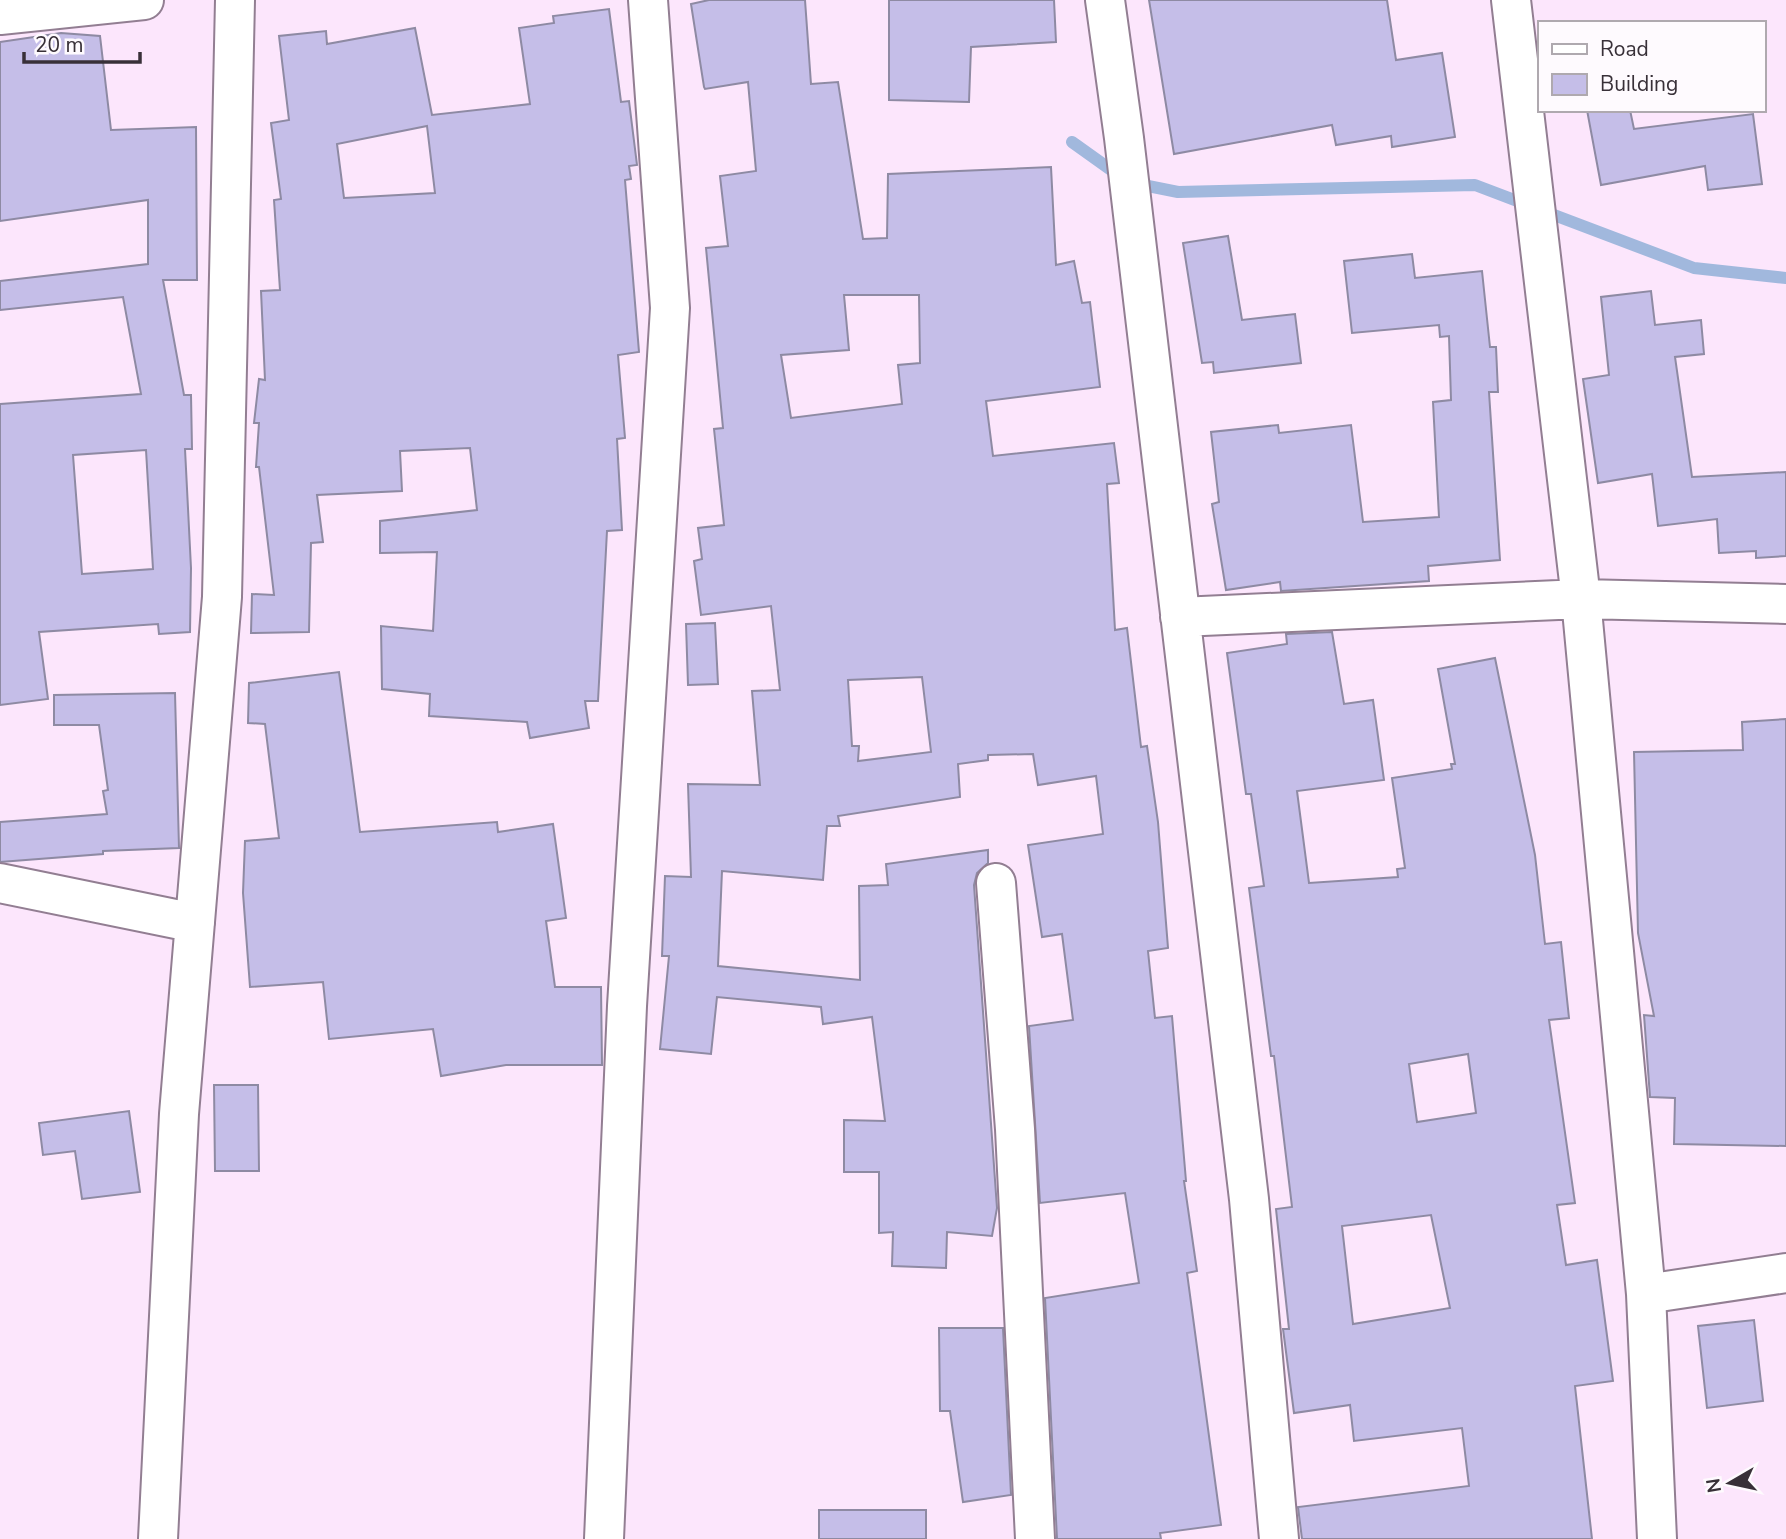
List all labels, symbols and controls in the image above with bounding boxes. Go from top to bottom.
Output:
scale bar [24,21,140,65]
legend [1538,21,1765,112]
text: 20 m [35,31,84,59]
text: Road [1600,35,1649,63]
text: Building [1600,70,1678,98]
north arrow [1695,1448,1765,1518]
text: N [1700,1476,1728,1495]

